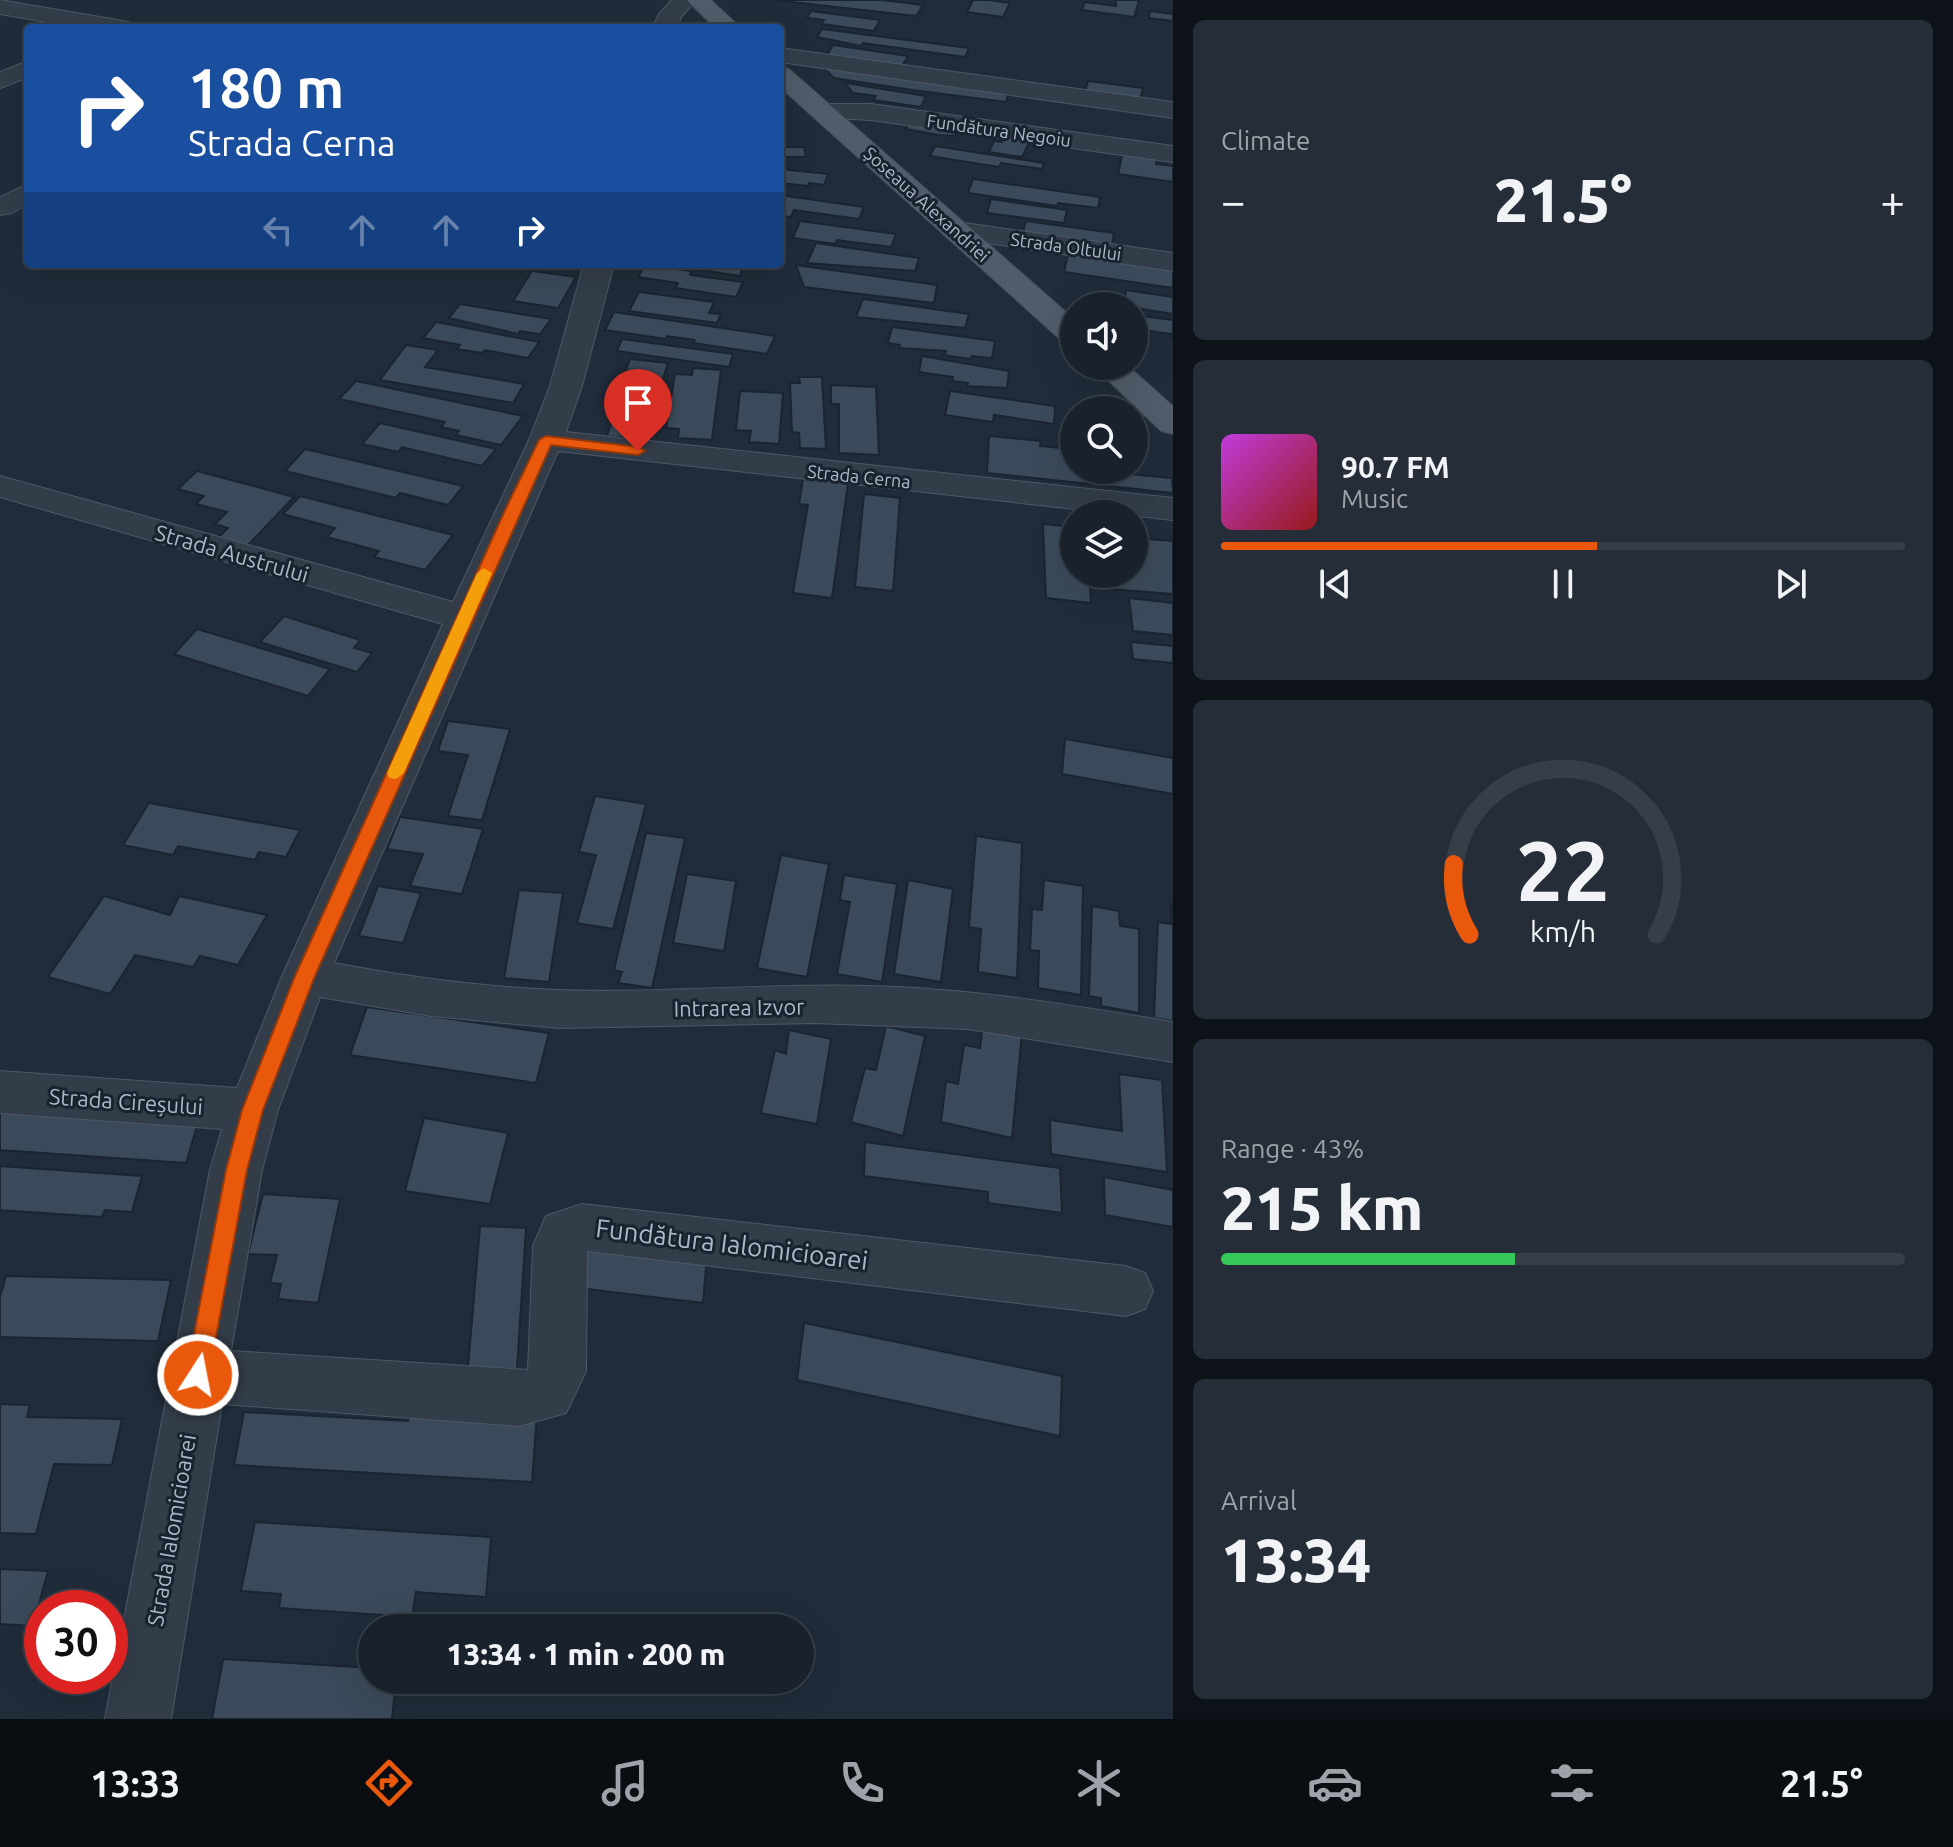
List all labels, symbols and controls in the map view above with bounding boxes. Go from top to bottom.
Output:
icon: right [56,56,160,160]
text: 180 m [188,56,344,119]
street label: Fundătura Negoiu [926,110,1072,150]
text: Strada Cerna [188,122,396,163]
text: Climate [1221,126,1310,155]
street label: Șoseaua Alexandriei [860,143,994,265]
text: 21.5° [1494,166,1632,233]
text: − [1221,176,1246,225]
text: + [1880,176,1905,225]
icon: left [256,208,300,252]
icon: ahead [340,208,384,252]
icon: ahead [424,208,468,252]
icon: right [508,208,552,252]
street label: Strada Oltului [1009,228,1123,264]
map controls [1060,292,1148,588]
button: sound [1060,292,1148,380]
pin [604,369,672,451]
icon: arrive [616,381,660,425]
button: search [1060,396,1148,484]
text: 90.7 FM [1341,450,1450,484]
street label: Strada Cerna [806,461,912,491]
text: Music [1341,484,1408,513]
button: layers [1060,500,1148,588]
street label: Strada Austrului [152,519,312,587]
icon: previous [1313,562,1357,606]
icon: pause [1541,562,1585,606]
icon: next [1769,562,1813,606]
text: 22 [1516,823,1610,917]
text: km/h [1530,916,1596,948]
street label: Intrarea Izvor [673,993,805,1021]
street label: Strada Cireșului [48,1083,204,1119]
text: Range · 43% [1221,1134,1364,1163]
text: 215 km [1221,1174,1423,1241]
street label: Fundătura Ialomicioarei [594,1213,870,1275]
position arrow [156,1333,240,1417]
street label: Strada Ialomicioarei [142,1432,200,1628]
text: Arrival [1221,1486,1297,1515]
text: 13:34 [1221,1526,1371,1593]
speed limit sign: 30 [24,1590,128,1694]
text: 13:34 · 1 min · 200 m [447,1637,725,1671]
icon: directions [361,1755,417,1811]
icon: music [597,1755,653,1811]
icon: phone [834,1755,890,1811]
icon: climate [1071,1755,1127,1811]
icon: car [1307,1755,1363,1811]
icon: filters [1544,1755,1600,1811]
text: 13:33 [90,1763,180,1804]
text: 21.5° [1780,1763,1863,1804]

